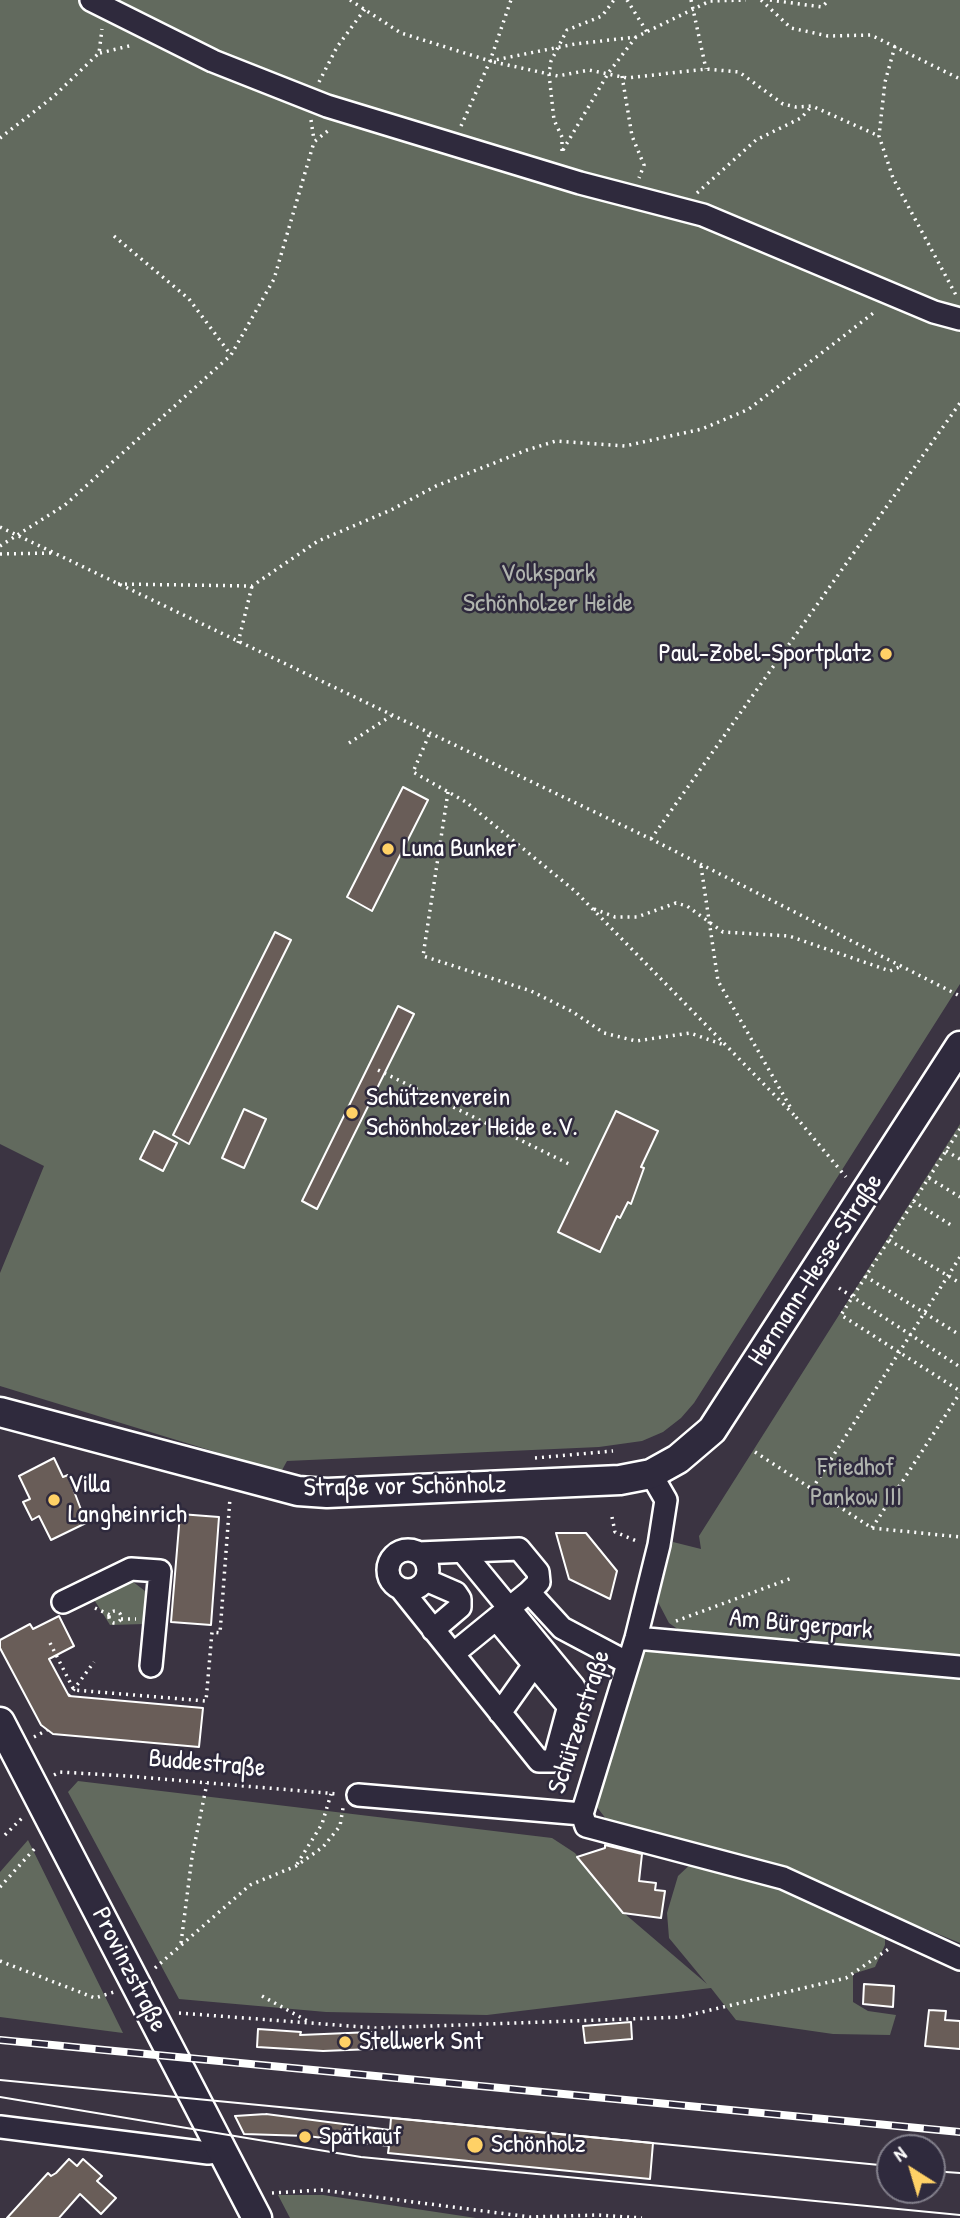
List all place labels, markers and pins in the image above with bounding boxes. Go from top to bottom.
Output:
place label: Paul-Zobel-Sportplatz [659,638,872,670]
marker: Paul-Zobel-Sportplatz [878,646,894,662]
place label: Luna Bunker [402,833,516,865]
marker: Luna Bunker [380,841,396,857]
place label: Schützenverein Schönholzer Heide e.V. [366,1082,578,1144]
marker: Schützenverein Schönholzer Heide e.V. [344,1105,360,1121]
place label: Villa Langheinrich [68,1469,187,1530]
marker: Villa Langheinrich [46,1492,62,1508]
place label: Stellwerk Snt [359,2026,483,2058]
marker: Stellwerk Snt [337,2034,353,2050]
place label: Spätkauf [319,2121,402,2153]
marker: Spätkauf [297,2129,313,2145]
place label: Schönholz [491,2129,586,2161]
marker: Schönholz [465,2135,485,2155]

